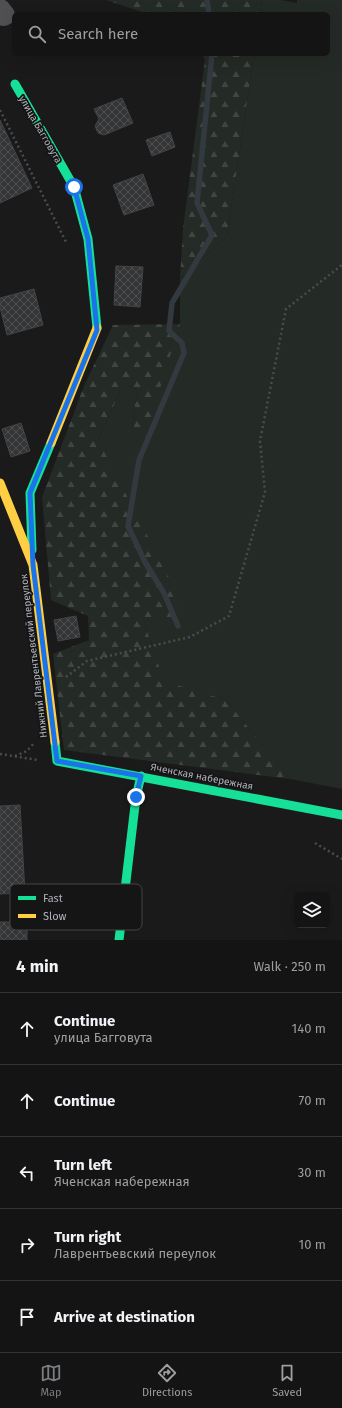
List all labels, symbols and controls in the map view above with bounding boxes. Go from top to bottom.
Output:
search box [12,12,330,56]
icon: search [26,23,48,45]
text: Search here [58,25,138,43]
street label: улица Багговута [16,94,64,165]
route start [65,178,83,196]
street label: Нижний Лаврентьевский переулок [18,572,50,739]
street label: Яченская набережная [149,761,254,793]
route end [127,788,145,806]
legend [10,884,142,930]
text: Fast [43,892,63,905]
map controls [294,892,330,928]
button: layers [294,892,330,928]
text: Slow [43,910,67,923]
text: 4 min [16,956,59,977]
text: Walk · 250 m [253,959,326,974]
text: Continue [54,1012,115,1030]
icon: ahead [16,1018,38,1040]
text: 140 m [292,1021,326,1036]
text: улица Багговута [54,1030,153,1045]
icon: ahead [16,1090,38,1112]
text: Continue [54,1092,115,1110]
text: 70 m [299,1093,326,1108]
text: Turn left [54,1156,112,1174]
icon: left [16,1162,38,1184]
text: 30 m [298,1165,326,1180]
text: Яченская набережная [54,1174,190,1189]
text: Turn right [54,1228,121,1246]
icon: right [16,1234,38,1256]
text: 10 m [299,1237,326,1252]
text: Лаврентьевский переулок [54,1246,216,1261]
icon: arrive [16,1306,38,1328]
text: Arrive at destination [54,1308,195,1326]
tab: Map [40,1362,62,1399]
tab: Directions [142,1362,192,1399]
tab: Saved [272,1362,302,1399]

